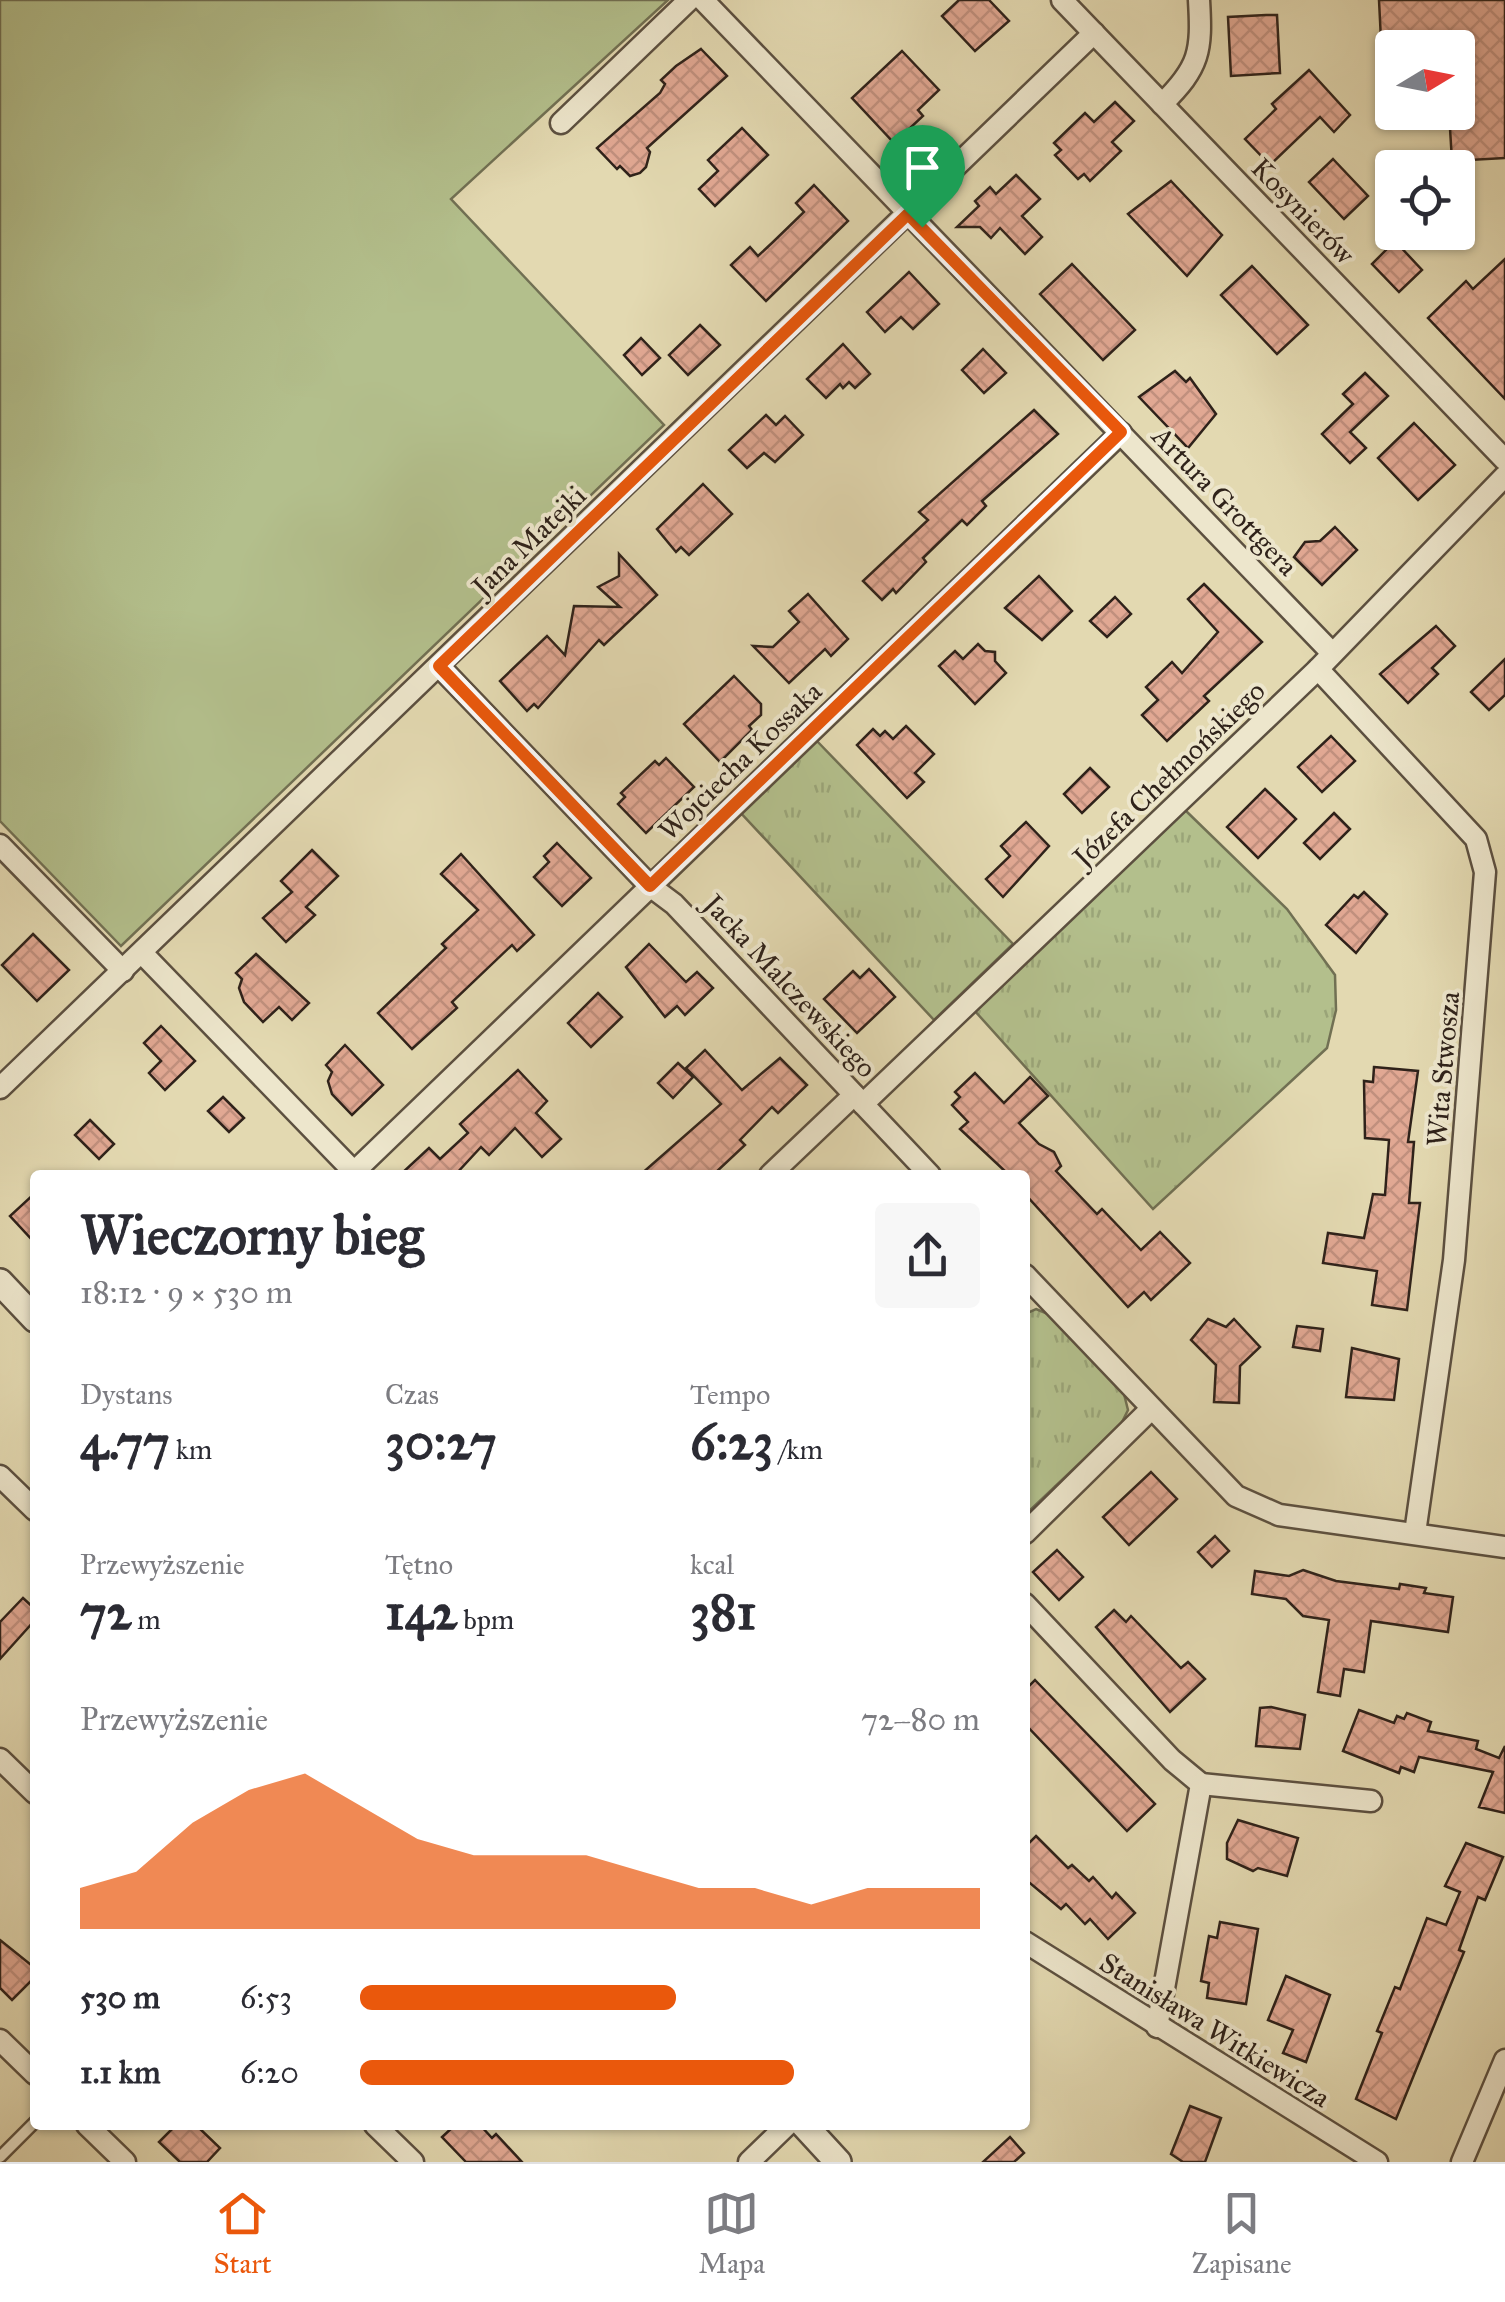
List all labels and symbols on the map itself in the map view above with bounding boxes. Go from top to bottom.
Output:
north arrow [1375,30,1475,130]
pin [880,125,965,228]
street label: Kosynierów [1244,150,1363,272]
street label: Artura Grottgera [1144,418,1305,583]
street label: Jana Matejki [462,478,594,606]
street label: Józefa Chełmońskiego [1064,673,1272,877]
street label: Wojciecha Kossaka [651,674,829,848]
street label: Jacka Malczewskiego [694,885,884,1085]
street label: Wita Stwosza [1419,990,1467,1148]
street label: Stanisława Witkiewicza [1093,1945,1337,2115]

